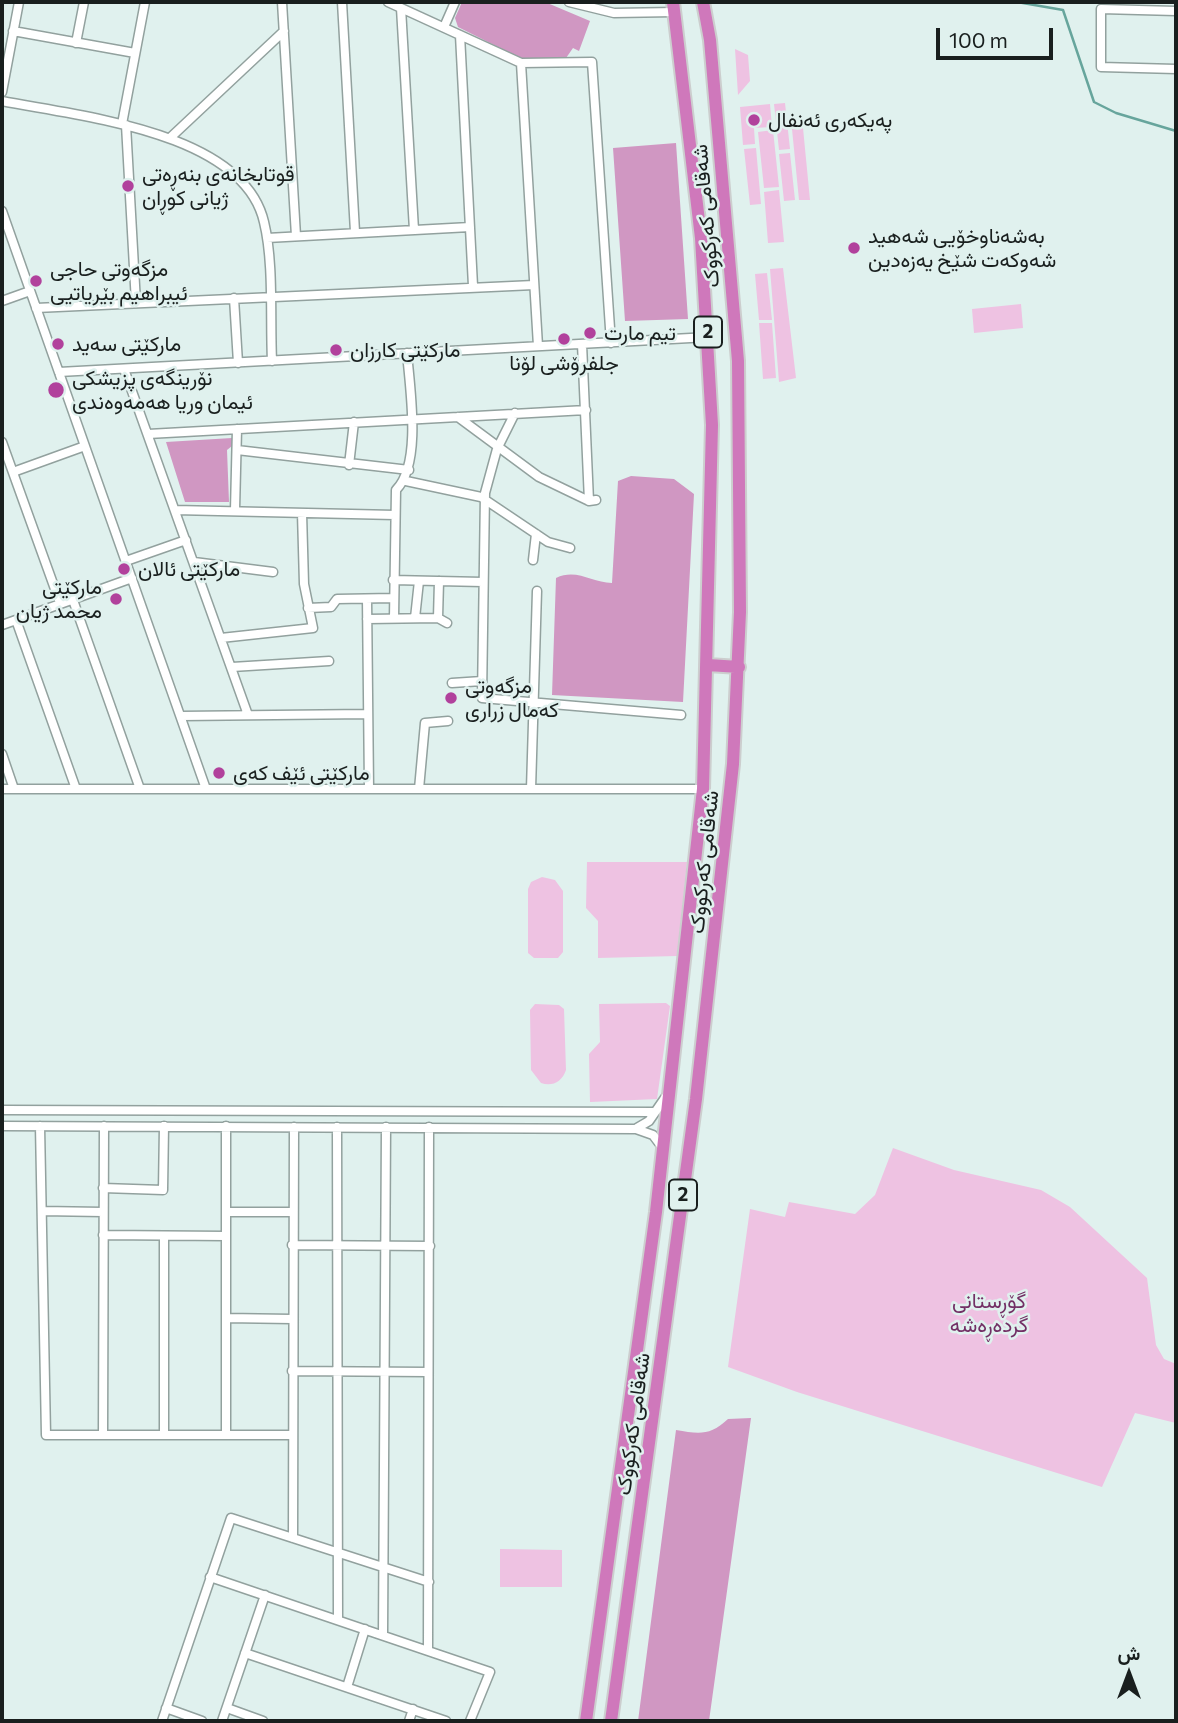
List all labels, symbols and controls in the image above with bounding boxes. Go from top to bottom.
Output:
scale bar [940,14,1057,58]
text: 100 m [949,27,1008,52]
place label: پەیکەری ئەنفال [768,107,892,133]
marker: پەیکەری ئەنفال [746,112,762,128]
street label: شەقامی کەرکووک [687,143,725,289]
place label: قوتابخانەی بنەڕەتی ژیانی کوڕان [142,161,295,211]
marker: قوتابخانەی بنەڕەتی ژیانی کوڕان [120,178,136,194]
place label: بەشەناوخۆیی شەهید شەوکەت شێخ یەزەدین [868,223,1056,273]
marker: بەشەناوخۆیی شەهید شەوکەت شێخ یەزەدین [846,240,862,256]
place label: مزگەوتی حاجی ئیبراهیم بێریاتیی [50,256,188,306]
marker: مزگەوتی حاجی ئیبراهیم بێریاتیی [28,273,44,289]
road number: 2 [694,316,722,348]
place label: تیم مارت [604,320,676,346]
marker: تیم مارت [582,325,598,341]
place label: مارکێتی سەید [72,331,181,357]
marker: جلفرۆشی لۆنا [556,331,572,347]
marker: مارکێتی سەید [50,336,66,352]
place label: مارکێتی کارزان [350,337,461,363]
marker: مارکێتی کارزان [328,342,344,358]
place label: جلفرۆشی لۆنا [509,350,619,376]
place label: نۆرینگەی پزیشکی ئیمان وریا هەمەوەندی [72,365,253,415]
marker: نۆرینگەی پزیشکی ئیمان وریا هەمەوەندی [46,380,66,400]
place label: مارکێتی ئالان [138,556,240,582]
marker: مارکێتی ئالان [116,561,132,577]
place label: مارکێتی محمد ژیان [16,574,102,624]
marker: مارکێتی محمد ژیان [108,591,124,607]
place label: مزگەوتی کەمال زراری [465,673,559,723]
marker: مزگەوتی کەمال زراری [443,690,459,706]
place label: مارکێتی ئێف کەی [233,760,370,786]
marker: مارکێتی ئێف کەی [211,765,227,781]
street label: شەقامی کەرکووک [684,789,724,935]
road number: 2 [669,1180,697,1210]
park label: گۆڕستانی گردەڕەشە [950,1288,1028,1338]
street label: شەقامی کەرکووک [611,1351,655,1497]
north arrow [1094,1639,1164,1709]
text: ش [1118,1641,1140,1664]

